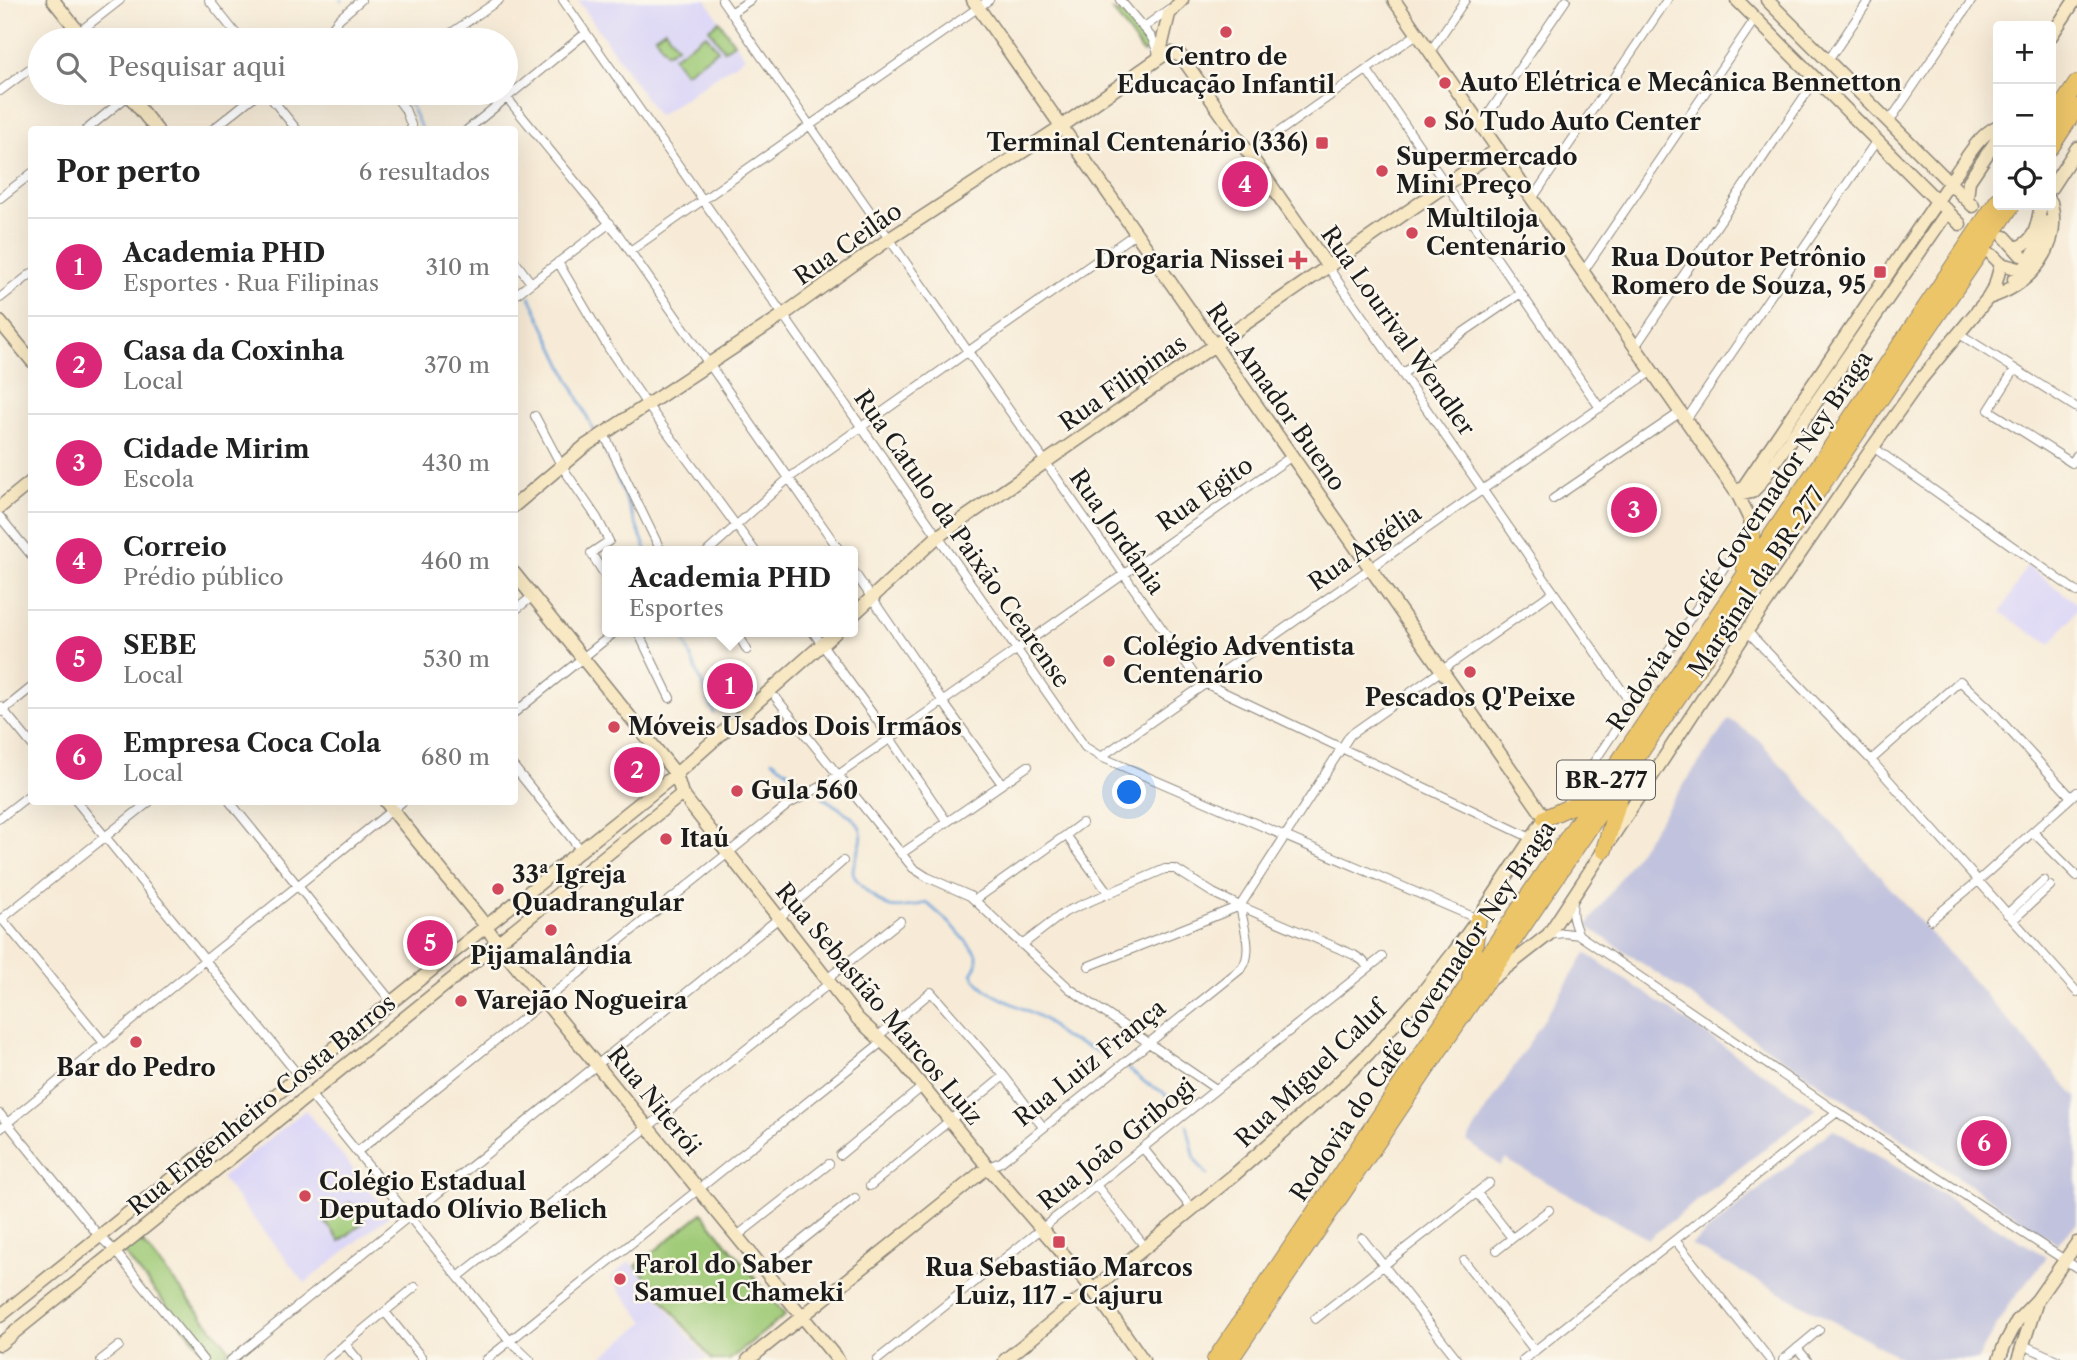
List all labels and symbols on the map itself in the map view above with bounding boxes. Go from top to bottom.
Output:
marker: Centro de Educação Infantil [1218,24,1234,40]
place label: Centro de Educação Infantil [1117,42,1335,99]
place label: Auto Elétrica e Mecânica Bennetton [1458,68,1903,97]
marker: Auto Elétrica e Mecânica Bennetton [1437,75,1453,91]
place label: Só Tudo Auto Center [1444,107,1701,136]
marker: Só Tudo Auto Center [1422,114,1438,130]
place label: Terminal Centenário (336) [986,128,1308,157]
marker: Terminal Centenário (336) [1314,135,1330,151]
place label: Supermercado Mini Preço [1396,142,1578,199]
pin: 4 [1222,158,1268,210]
marker: Supermercado Mini Preço [1374,163,1390,179]
street label: Rua Ceilão [788,196,907,291]
place label: Multiloja Centenário [1426,204,1566,261]
street label: Rua Lourival Wendler [1315,220,1482,441]
marker: Multiloja Centenário [1404,225,1420,241]
place label: Rua Doutor Petrônio Romero de Souza, 95 [1611,243,1866,300]
place label: Drogaria Nissei [1095,245,1284,274]
marker: Drogaria Nissei [1290,252,1306,268]
marker: Rua Doutor Petrônio Romero de Souza, 95 [1872,264,1888,280]
street label: Rua Amador Bueno [1201,297,1352,496]
street label: Rua Filipinas [1054,328,1192,437]
street label: Rodovia do Café Governador Ney Braga [1601,345,1878,737]
street label: Rua Catulo da Paixão Cearense [848,384,1077,693]
street label: Rua Egito [1151,450,1258,537]
street label: Rua Jordânia [1064,464,1171,600]
street label: Marginal da BR-277 [1682,481,1831,683]
pin: 3 [1611,484,1657,536]
street label: Rua Argélia [1303,498,1427,597]
place label: Colégio Adventista Centenário [1123,632,1356,689]
marker: Colégio Adventista Centenário [1101,653,1117,669]
pin: 1 [707,660,753,712]
marker: Pescados Q'Peixe [1462,664,1478,680]
place label: Pescados Q'Peixe [1365,683,1575,712]
place label: Móveis Usados Dois Irmãos [628,712,962,741]
marker: Móveis Usados Dois Irmãos [606,719,622,735]
pin: 2 [614,744,660,796]
road number: BR-277 [1557,760,1655,800]
your location [1112,775,1146,809]
place label: Gula 560 [751,776,858,805]
marker: Gula 560 [729,783,745,799]
street label: Rodovia do Café Governador Ney Braga [1284,815,1561,1207]
place label: Itaú [680,824,729,853]
marker: Itaú [658,831,674,847]
place label: 33ª Igreja Quadrangular [512,860,684,917]
street label: Rua Sebastião Marcos Luiz [770,877,989,1131]
marker: 33ª Igreja Quadrangular [490,881,506,897]
pin: 5 [407,917,453,969]
marker: Pijamalândia [543,922,559,938]
place label: Pijamalândia [470,941,633,970]
place label: Varejão Nogueira [474,986,689,1015]
street label: Rua Engenheiro Costa Barros [122,988,401,1221]
street label: Rua Luiz França [1008,992,1171,1133]
marker: Varejão Nogueira [453,993,469,1009]
street label: Rua Miguel Caluf [1229,993,1394,1153]
marker: Bar do Pedro [128,1034,144,1050]
street label: Rua Niterói [602,1040,707,1161]
place label: Bar do Pedro [56,1053,216,1082]
street label: Rua João Gribogi [1032,1071,1201,1216]
pin: 6 [1961,1117,2007,1169]
place label: Colégio Estadual Deputado Olívio Belich [319,1167,608,1224]
marker: Colégio Estadual Deputado Olívio Belich [297,1188,313,1204]
marker: Rua Sebastião Marcos Luiz, 117 - Cajuru [1051,1234,1067,1250]
place label: Farol do Saber Samuel Chameki [634,1250,844,1307]
place label: Rua Sebastião Marcos Luiz, 117 - Cajuru [925,1253,1193,1310]
marker: Farol do Saber Samuel Chameki [612,1271,628,1287]

